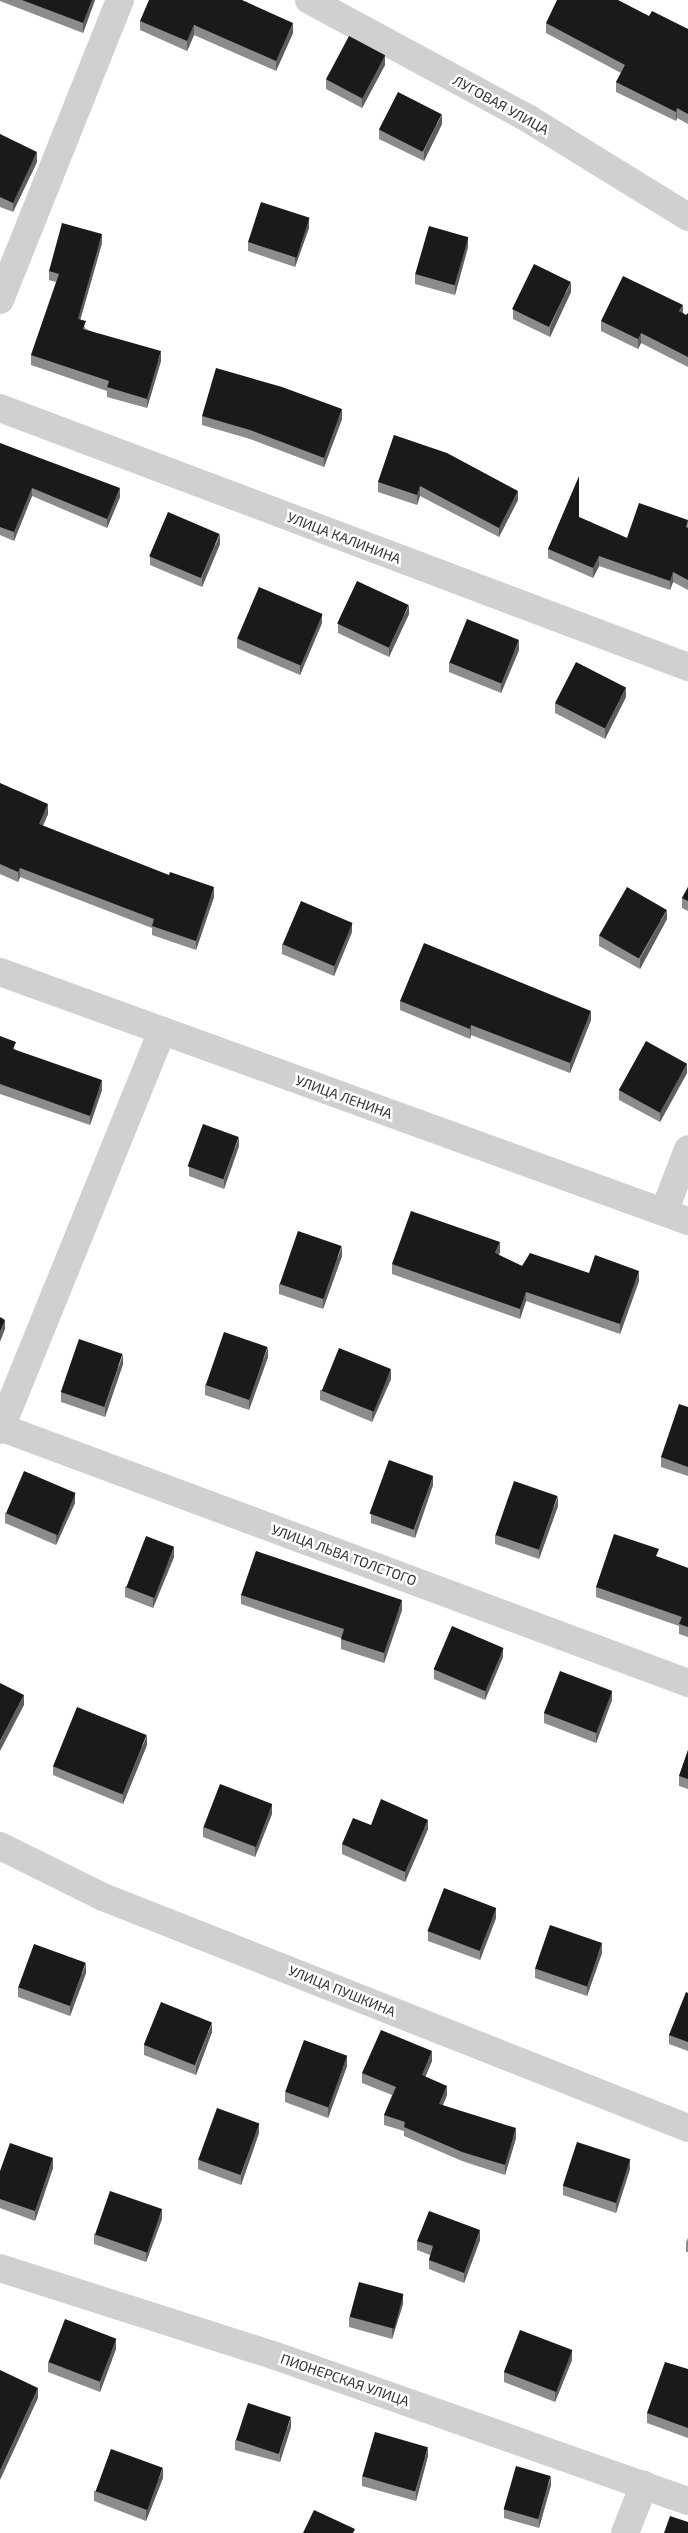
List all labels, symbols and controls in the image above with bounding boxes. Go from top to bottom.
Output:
street label: ЛУГОВАЯ УЛИЦА [450,72,552,138]
street label: УЛИЦА КАЛИНИНА [285,509,403,567]
street label: УЛИЦА ЛЕНИНА [293,1072,395,1122]
street label: УЛИЦА ЛЬВА ТОЛСТОГО [269,1521,419,1589]
street label: УЛИЦА ПУШКИНА [286,1962,398,2020]
street label: ПИОНЕРСКАЯ УЛИЦА [278,2350,412,2410]

